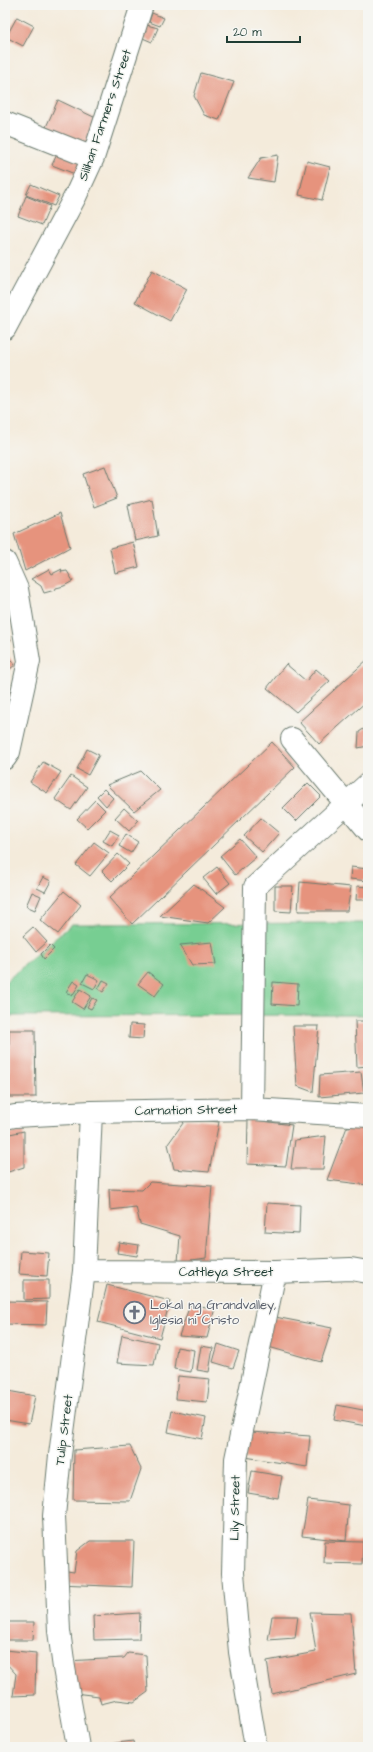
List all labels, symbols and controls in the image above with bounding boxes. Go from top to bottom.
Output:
scale bar [227,18,300,44]
text: 20 m [233,24,262,41]
street label: Silihan Farmers Street [74,46,136,183]
street label: Carnation Street [135,1100,238,1120]
street label: Cattleya Street [179,1263,274,1282]
place label: Lokal ng Grandvalley, Iglesia ni Cristo [150,1296,276,1330]
church icon: Lokal ng Grandvalley, Iglesia ni Cristo [121,1299,147,1325]
street label: Tulip Street [51,1393,77,1466]
street label: Lily Street [225,1474,246,1541]

